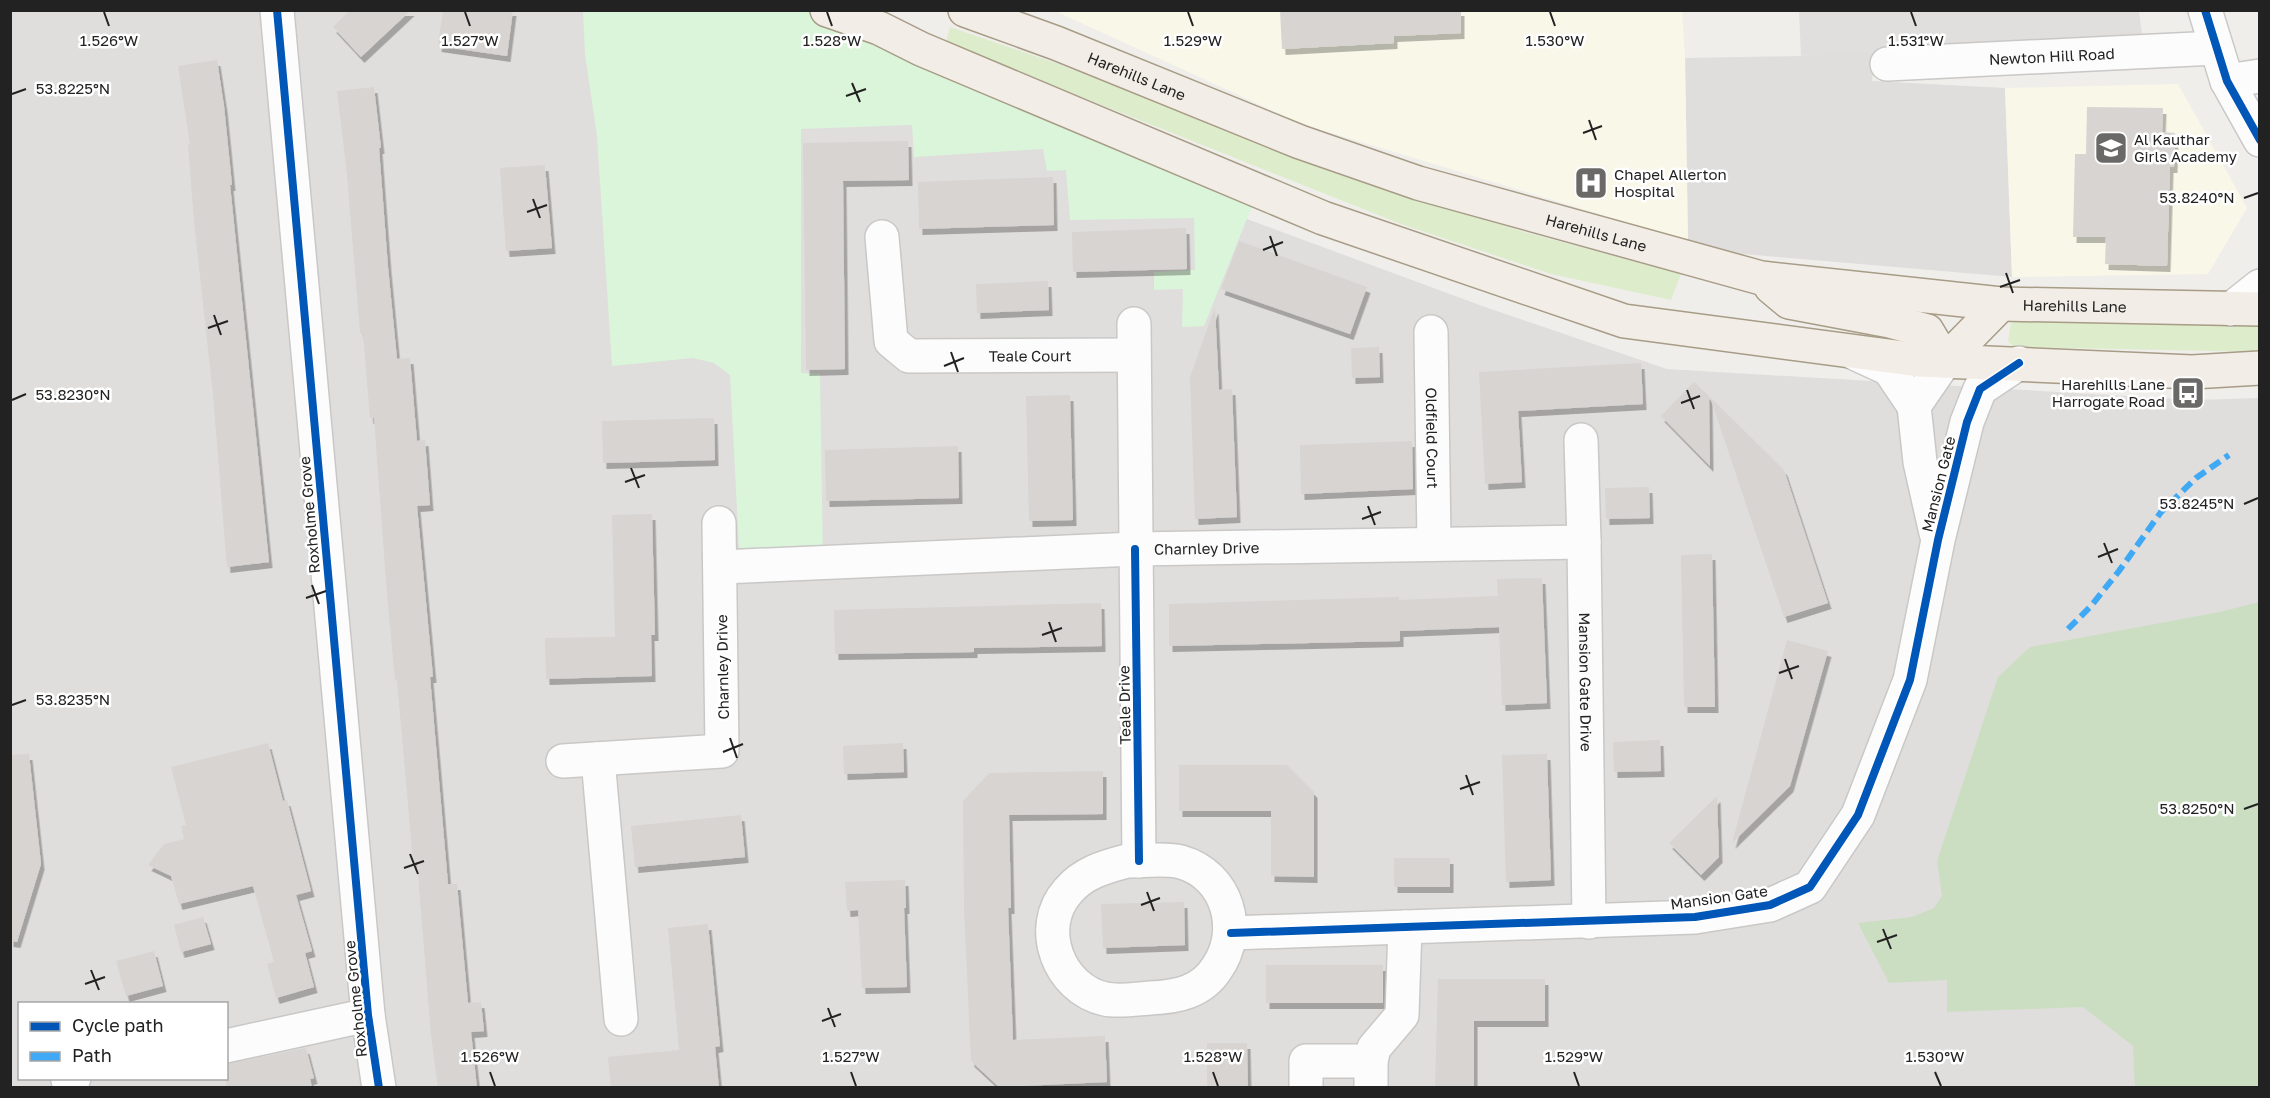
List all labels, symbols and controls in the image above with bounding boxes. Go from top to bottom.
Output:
text: 1.526°W [80,31,138,49]
text: 1.527°W [441,31,499,49]
text: 1.528°W [803,31,861,49]
text: 1.529°W [1164,31,1222,49]
text: 1.530°W [1526,31,1584,49]
text: 1.531°W [1888,31,1944,49]
street label: Newton Hill Road [1988,44,2115,68]
street label: Harehills Lane [1085,48,1189,104]
text: 53.8225°N [36,79,110,97]
school or university icon: Al Kauthar Girls Academy [2093,130,2129,166]
place label: Al Kauthar Girls Academy [2134,130,2237,165]
hospital icon: Chapel Allerton Hospital [1573,165,1609,201]
place label: Chapel Allerton Hospital [1614,165,1727,200]
text: 53.8240°N [2159,188,2235,206]
street label: Harehills Lane [1544,210,1649,255]
street label: Harehills Lane [2022,295,2127,315]
street label: Teale Court [989,346,1072,365]
place label: Harehills Lane Harrogate Road [2052,375,2165,410]
bus stop icon: Harehills Lane Harrogate Road [2170,375,2206,411]
text: 53.8230°N [35,385,111,403]
street label: Oldfield Court [1423,387,1442,489]
street label: Mansion Gate [1917,434,1959,534]
street label: Roxholme Grove [295,455,323,574]
text: 53.8245°N [2160,494,2234,512]
street label: Charnley Drive [1154,538,1260,558]
street label: Mansion Gate Drive [1576,612,1596,752]
street label: Charnley Drive [712,614,732,720]
street label: Teale Drive [1114,665,1134,745]
text: 53.8235°N [36,690,110,708]
text: 53.8250°N [2159,799,2235,817]
street label: Mansion Gate [1669,881,1769,913]
street label: Roxholme Grove [340,939,370,1058]
legend [18,1002,228,1080]
text: Cycle path [72,1014,164,1036]
text: Path [72,1044,112,1066]
text: 1.526°W [461,1047,519,1065]
text: 1.527°W [822,1047,880,1065]
text: 1.528°W [1184,1047,1242,1065]
text: 1.529°W [1545,1047,1603,1065]
text: 1.530°W [1906,1047,1964,1065]

